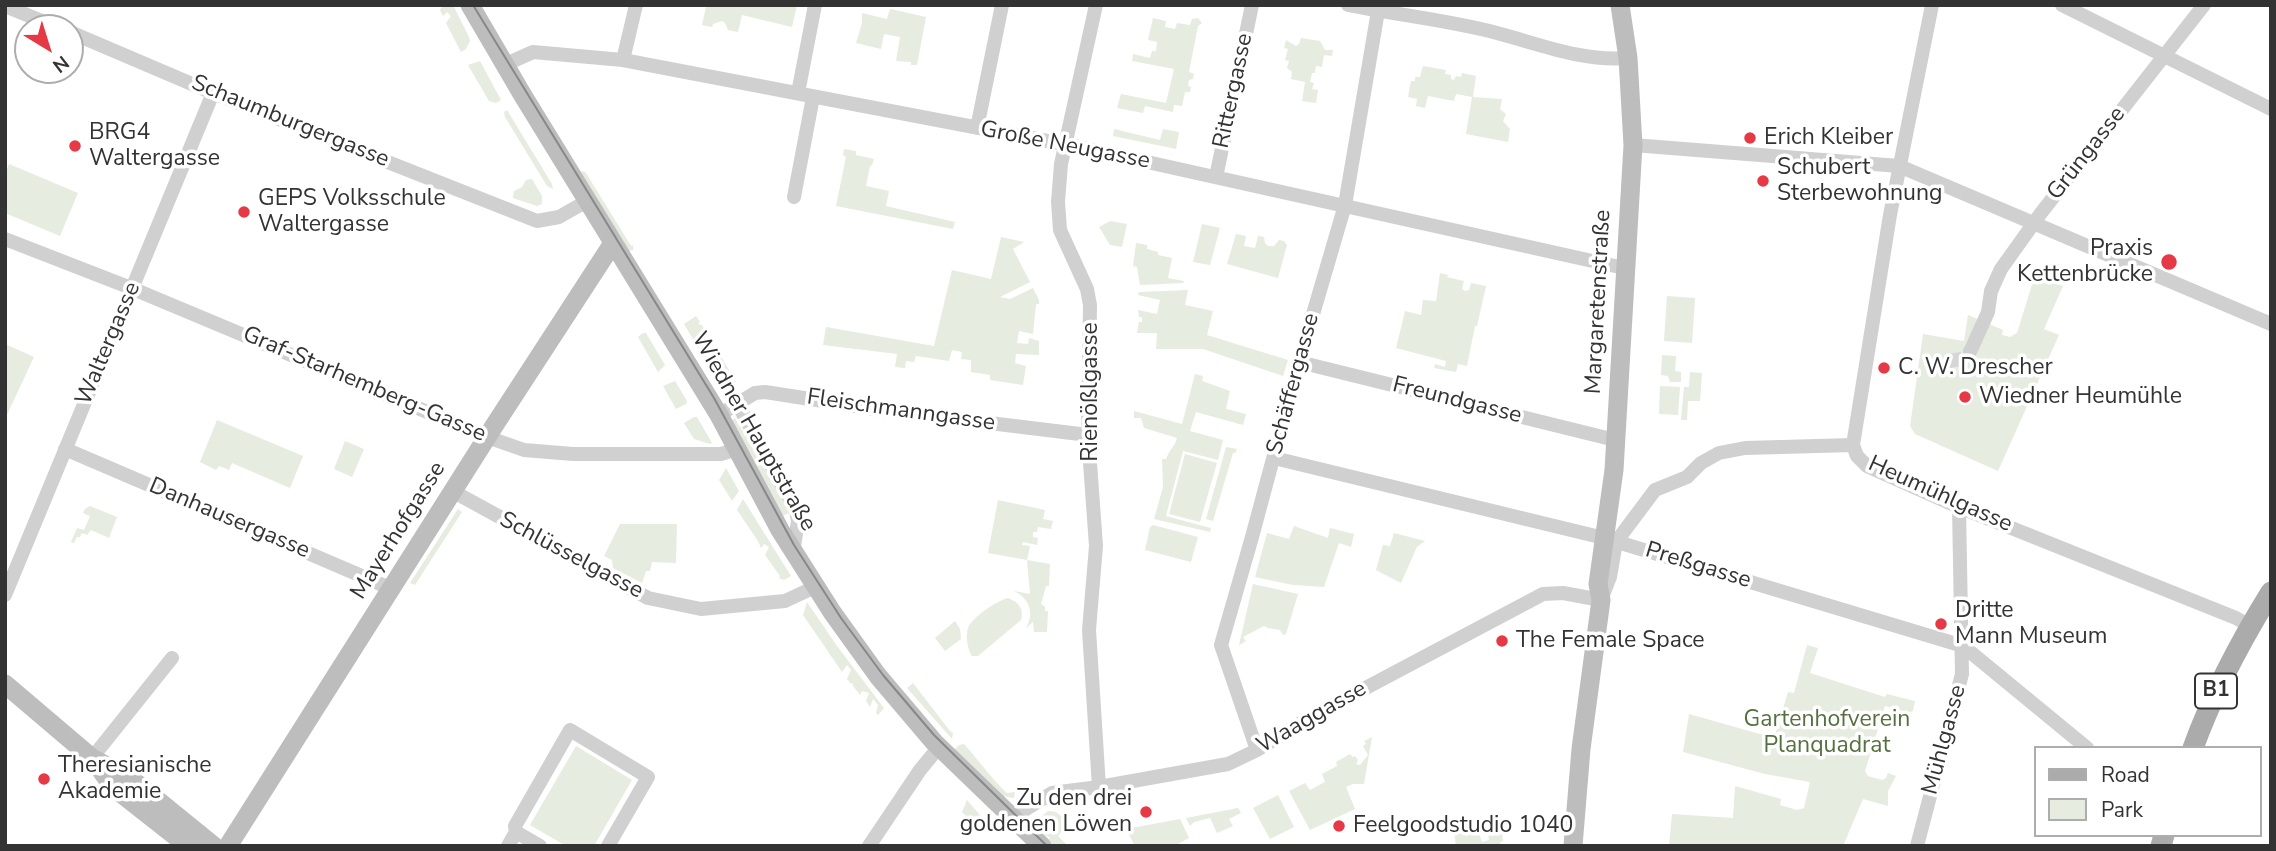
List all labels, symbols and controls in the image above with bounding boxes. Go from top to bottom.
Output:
north arrow [14,14,84,84]
street label: Rittergasse [1208,31,1260,151]
text: N [47,49,74,79]
street label: Schaumburgergasse [187,70,393,174]
street label: Grüngasse [2042,102,2132,206]
street label: Große Neugasse [978,116,1152,176]
place label: BRG4 Waltergasse [89,119,220,173]
place label: Erich Kleiber [1764,124,1893,152]
marker: Erich Kleiber [1742,130,1758,146]
marker: BRG4 Waltergasse [67,138,83,154]
place label: Schubert Sterbewohnung [1777,154,1943,208]
marker: Schubert Sterbewohnung [1755,173,1771,189]
place label: GEPS Volksschule Waltergasse [258,185,446,239]
marker: GEPS Volksschule Waltergasse [236,204,252,220]
street label: Margaretenstraße [1580,209,1618,395]
place label: Praxis Kettenbrücke [2017,235,2153,289]
marker: Praxis Kettenbrücke [2159,252,2179,272]
street label: Waltergasse [71,278,147,410]
street label: Schäffergasse [1262,310,1326,458]
street label: Graf-Starhemberg-Gasse [238,321,490,449]
street label: Rienößlgasse [1077,322,1105,462]
street label: Wiedner Hauptstraße [685,328,821,536]
place label: C. W. Drescher [1898,354,2053,382]
marker: C. W. Drescher [1876,360,1892,376]
street label: Freundgasse [1390,372,1524,430]
place label: Wiedner Heumühle [1979,383,2182,411]
street label: Fleischmanngasse [805,384,997,438]
marker: Wiedner Heumühle [1957,389,1973,405]
street label: Heumühlgasse [1864,451,2016,539]
street label: Mayerhofgasse [346,457,452,605]
street label: Danhausergasse [144,473,314,565]
street label: Schlüsselgasse [494,507,648,605]
street label: Preßgasse [1642,537,1754,595]
place label: Dritte Mann Museum [1955,597,2107,651]
marker: Dritte Mann Museum [1933,616,1949,632]
place label: The Female Space [1516,627,1705,655]
marker: The Female Space [1494,633,1510,649]
road number: B1 [2195,674,2237,708]
street label: Waaggasse [1252,676,1372,760]
street label: Mühlgasse [1917,682,1973,798]
park label: Gartenhofverein Planquadrat [1744,706,1910,760]
legend [2035,746,2262,837]
place label: Theresianische Akademie [58,752,211,806]
text: Road [2101,761,2150,789]
marker: Theresianische Akademie [36,771,52,787]
place label: Zu den drei goldenen Löwen [960,785,1132,839]
text: Park [2101,796,2143,824]
marker: Zu den drei goldenen Löwen [1138,804,1154,820]
place label: Feelgoodstudio 1040 [1353,812,1573,840]
marker: Feelgoodstudio 1040 [1331,818,1347,834]

